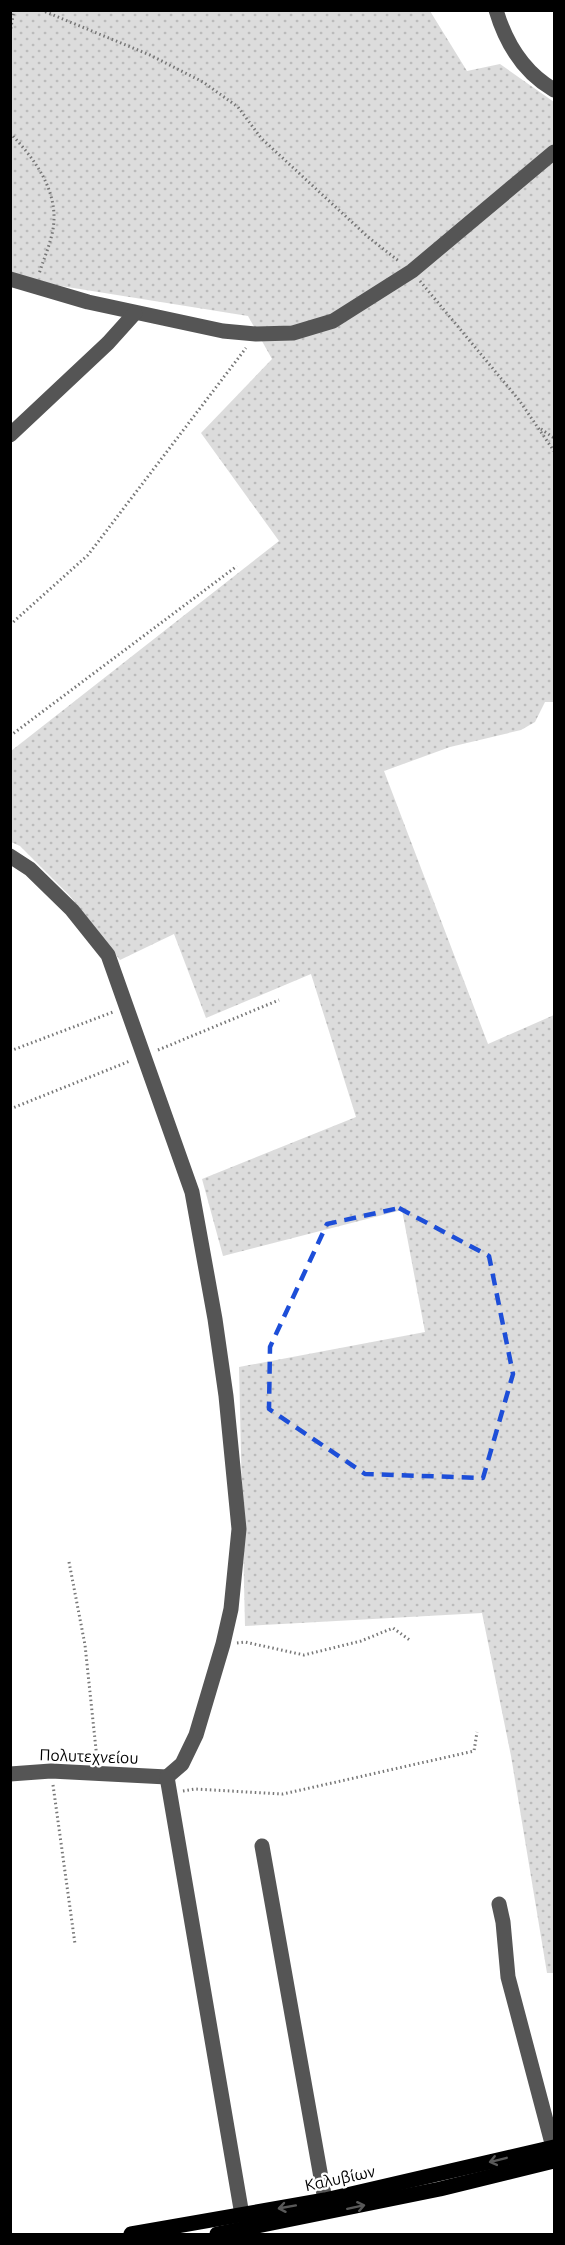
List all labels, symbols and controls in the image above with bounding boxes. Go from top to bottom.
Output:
street label: Πολυτεχνείου [39,1745,139,1767]
one-way arrow [488,2155,507,2167]
street label: Καλυβίων [303,2162,377,2194]
one-way arrow [347,2200,366,2212]
one-way arrow [277,2202,297,2213]

